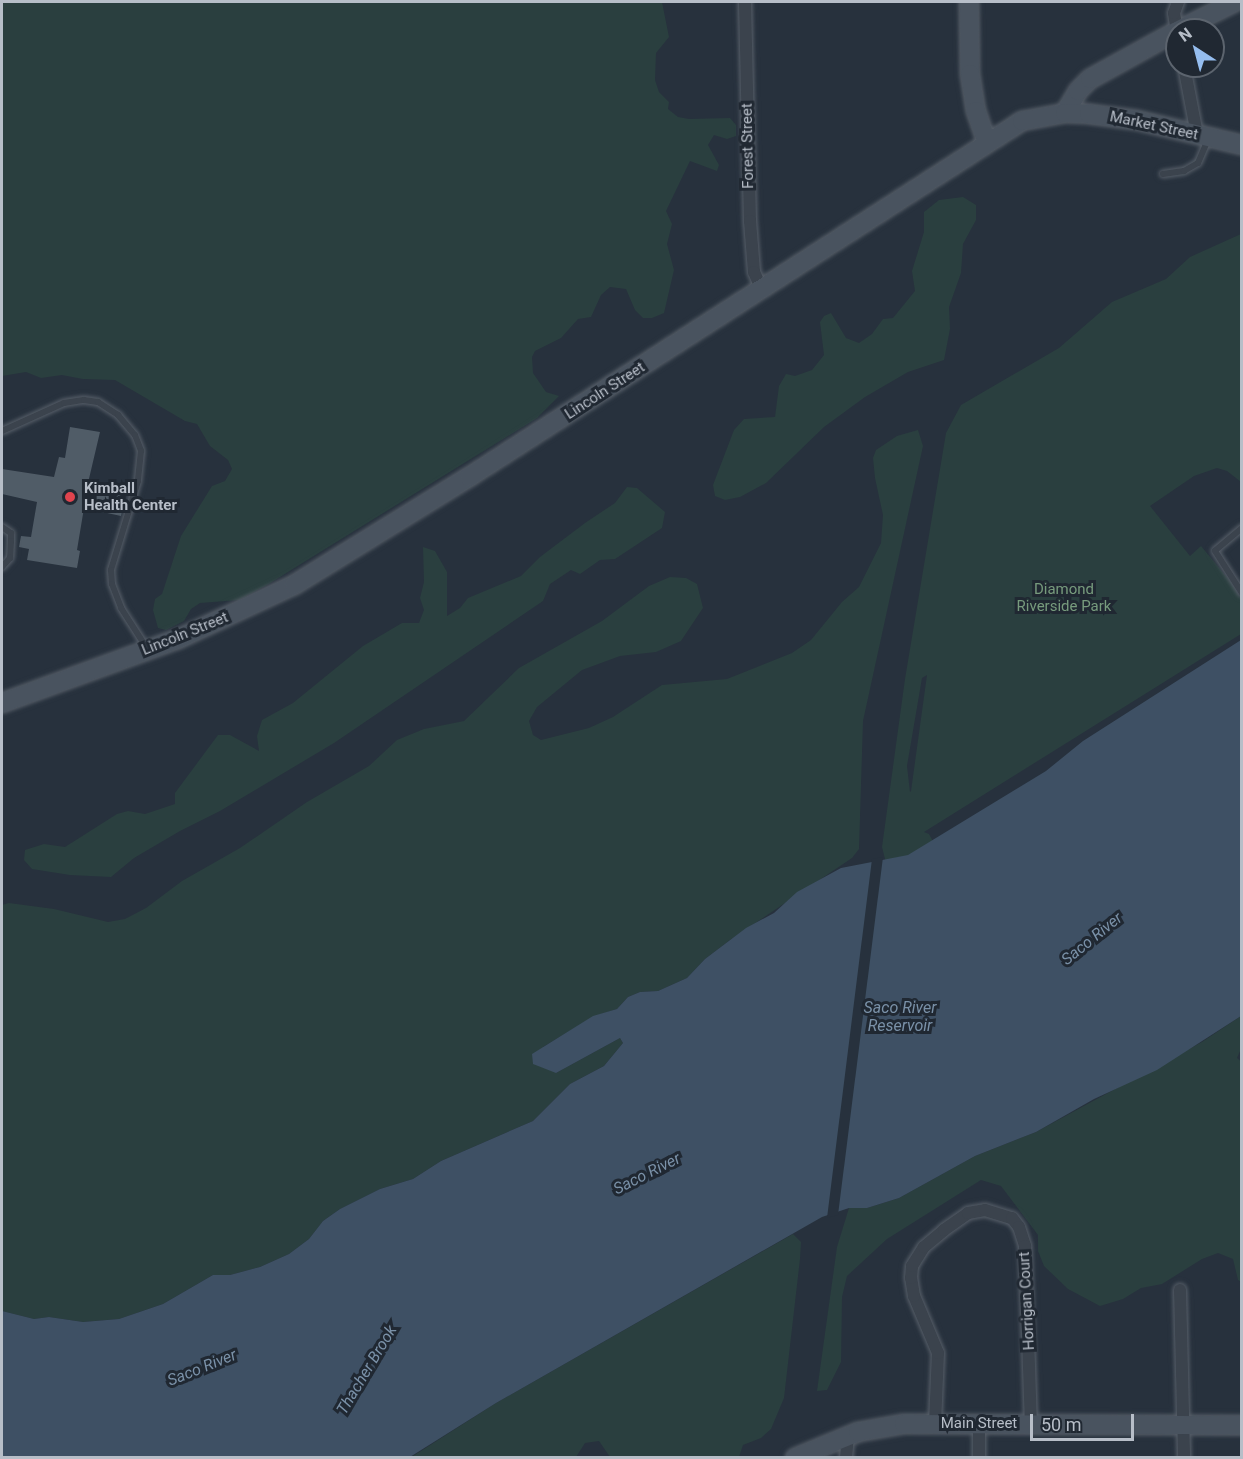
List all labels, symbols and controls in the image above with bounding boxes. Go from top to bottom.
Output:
north arrow [1165,18,1225,78]
text: N [1175,24,1195,46]
street label: Forest Street [738,103,758,189]
street label: Market Street [1108,108,1200,144]
street label: Lincoln Street [562,358,648,424]
place label: Kimball Health Center [84,479,177,514]
marker: Kimball Health Center [61,488,79,506]
park label: Diamond Riverside Park [1017,580,1111,615]
street label: Lincoln Street [139,608,231,660]
water label: Saco River [1058,909,1126,969]
water label: Saco River Reservoir [864,998,936,1036]
water label: Saco River [610,1149,684,1199]
street label: Horrigan Court [1015,1251,1039,1351]
water label: Thacher Brook [333,1322,401,1418]
water label: Saco River [165,1345,239,1391]
scale bar [1033,1402,1136,1440]
text: 50 m [1041,1414,1081,1435]
street label: Main Street [941,1415,1017,1433]

